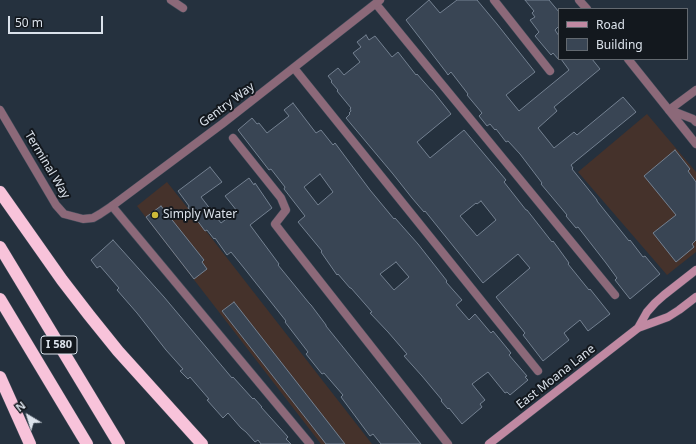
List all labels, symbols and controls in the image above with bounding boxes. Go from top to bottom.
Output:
scale bar [10,8,105,34]
legend [558,8,688,60]
text: 50 m [15,14,43,31]
text: Road [596,16,625,33]
text: Building [596,36,643,53]
street label: Gentry Way [197,80,257,130]
street label: Terminal Way [21,129,73,201]
place label: Simply Water [163,208,237,222]
marker: Simply Water [150,210,160,220]
road number: I 580 [41,336,77,354]
street label: East Moana Lane [514,342,598,412]
north arrow [8,396,48,436]
text: N [12,397,28,415]

